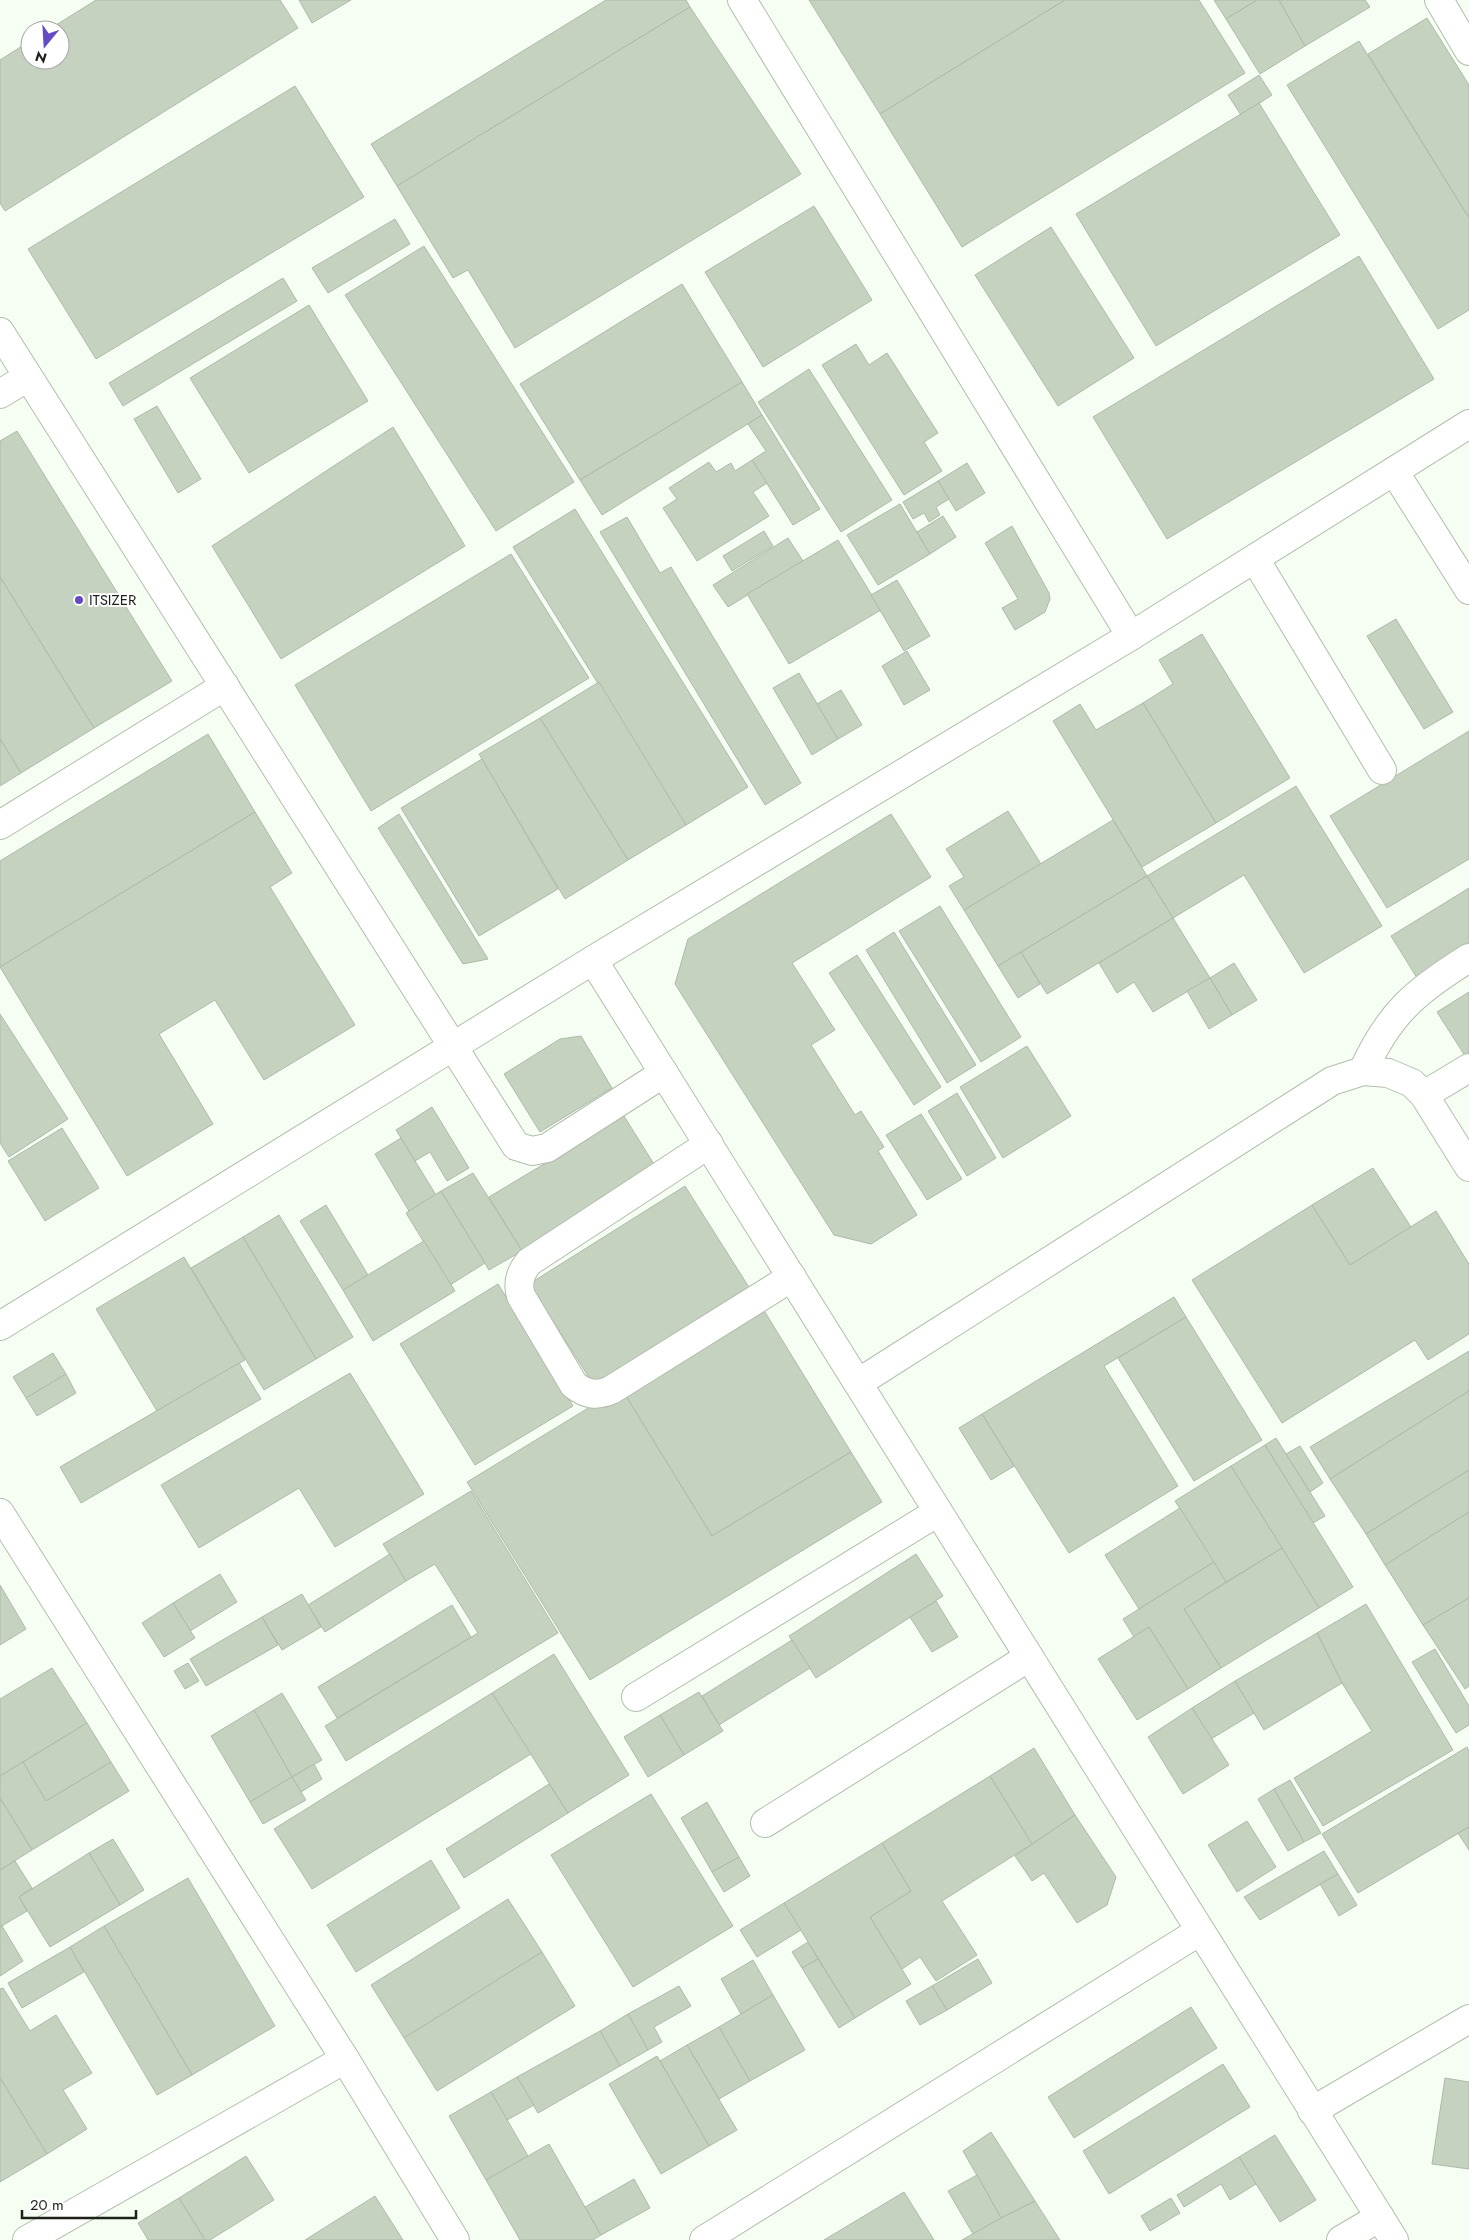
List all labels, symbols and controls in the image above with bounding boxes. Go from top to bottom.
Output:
north arrow [20,20,70,70]
text: N [33,46,49,69]
place label: ITSIZER [89,589,137,611]
marker: ITSIZER [73,594,85,606]
scale bar [22,2188,136,2220]
text: 20 m [30,2194,64,2216]

